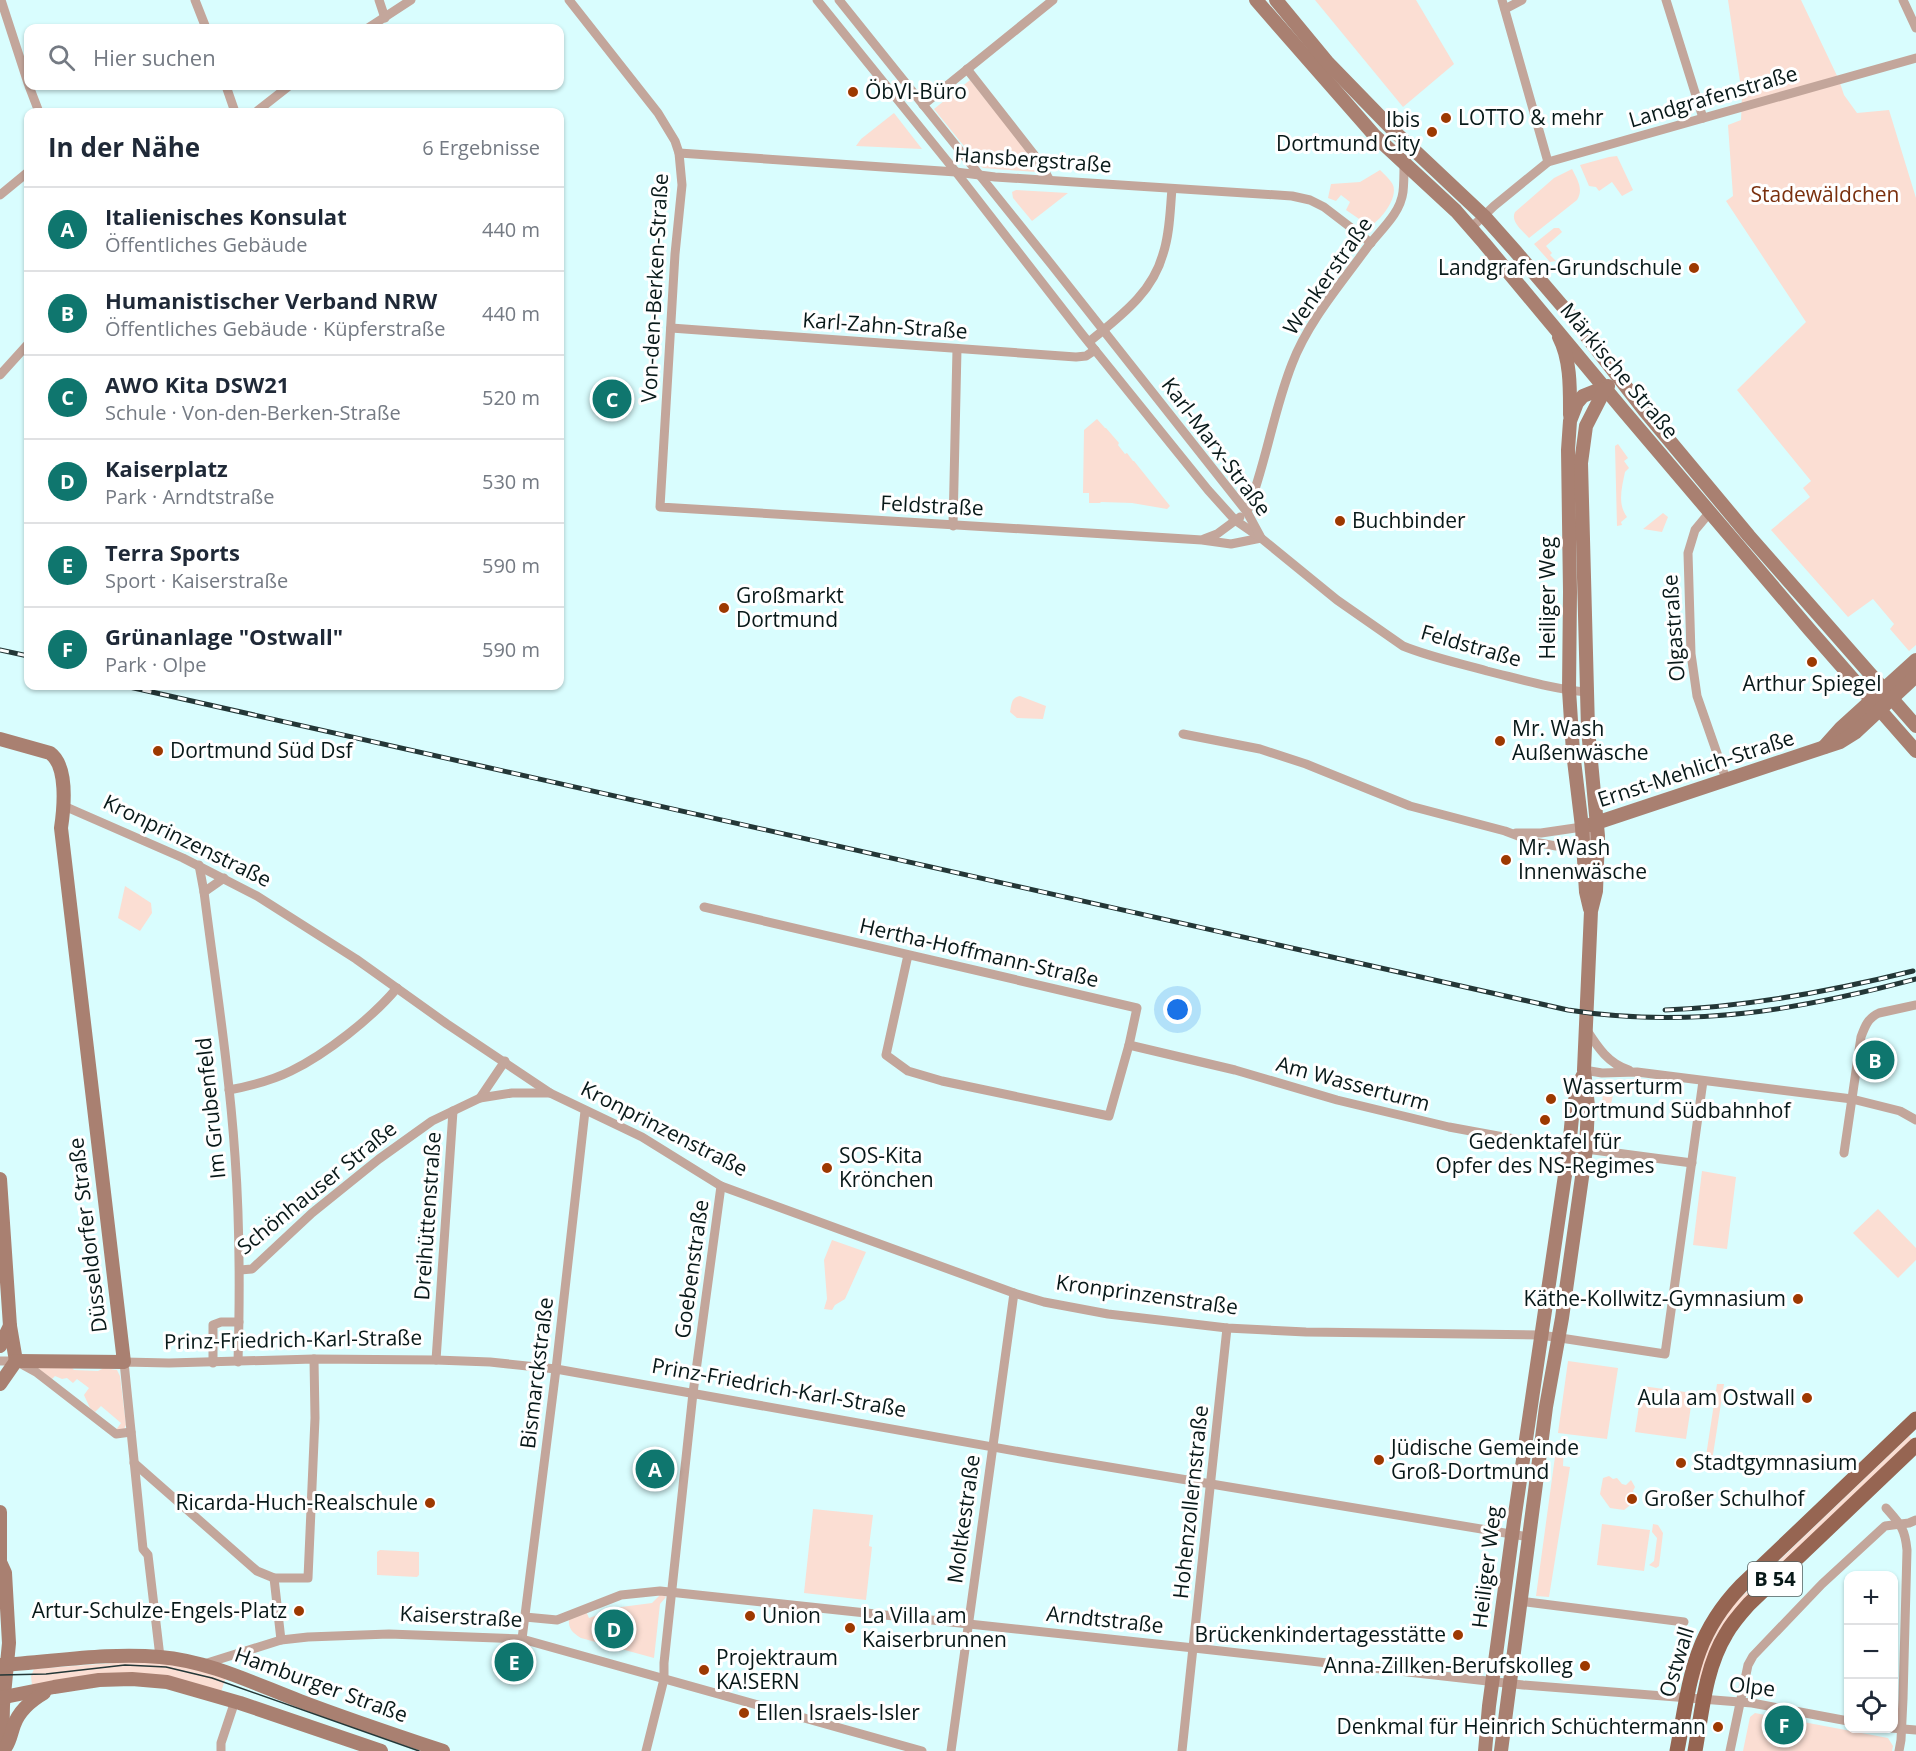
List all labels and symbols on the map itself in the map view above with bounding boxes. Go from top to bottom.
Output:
street label: Landgrafenstraße [1625,59,1800,134]
place label: ÖbVI-Büro [865,77,967,105]
marker: ÖbVI-Büro [846,85,860,99]
place label: LOTTO & mehr [1458,103,1604,131]
place label: Ibis Dortmund City [1276,105,1420,157]
marker: LOTTO & mehr [1439,111,1453,125]
marker: Ibis Dortmund City [1425,125,1439,139]
street label: Hansbergstraße [954,140,1112,178]
street label: Von-den-Berken-Straße [634,173,674,403]
park label: Stadewäldchen [1750,180,1900,208]
street label: Wenkerstraße [1276,211,1378,340]
place label: Landgrafen-Grundschule [1438,253,1682,281]
marker: Landgrafen-Grundschule [1687,261,1701,275]
street label: Märkische Straße [1554,296,1685,444]
street label: Karl-Zahn-Straße [802,305,969,345]
street label: Karl-Marx-Straße [1156,372,1278,521]
pin: C [592,376,632,422]
street label: Feldstraße [880,488,984,522]
place label: Buchbinder [1352,506,1466,534]
marker: Buchbinder [1333,514,1347,528]
street label: Heiliger Weg [1533,537,1561,660]
street label: Olgastraße [1655,574,1691,683]
place label: Großmarkt Dortmund [736,581,844,633]
marker: Großmarkt Dortmund [717,601,731,615]
street label: Feldstraße [1418,617,1525,673]
marker: Arthur Spiegel [1805,655,1819,669]
place label: Arthur Spiegel [1742,669,1882,697]
place label: Mr. Wash Außenwäsche [1512,714,1649,766]
street label: Ernst-Mehlich-Straße [1594,723,1798,813]
marker: Mr. Wash Außenwäsche [1493,734,1507,748]
place label: Dortmund Süd Dsf [170,736,354,764]
marker: Dortmund Süd Dsf [151,744,165,758]
street label: Kronprinzenstraße [99,787,276,893]
place label: Mr. Wash Innenwäsche [1518,833,1647,885]
marker: Mr. Wash Innenwäsche [1499,853,1513,867]
street label: Hertha-Hoffmann-Straße [857,911,1102,993]
your location [1163,995,1192,1024]
street label: Im Grubenfeld [189,1036,231,1180]
pin: B [1856,1038,1894,1082]
street label: Am Wasserturm [1273,1049,1433,1117]
place label: Wasserturm Dortmund Südbahnhof [1563,1072,1792,1124]
street label: Kronprinzenstraße [576,1074,753,1182]
marker: Wasserturm Dortmund Südbahnhof [1544,1092,1558,1106]
marker: Gedenktafel für Opfer des NS-Regimes [1538,1113,1552,1127]
street label: Schönhauser Straße [231,1114,402,1260]
place label: Gedenktafel für Opfer des NS-Regimes [1436,1127,1654,1179]
street label: Dreihüttenstraße [407,1131,447,1301]
street label: Düsseldorfer Straße [61,1136,113,1334]
place label: SOS-Kita Krönchen [839,1141,934,1193]
marker: SOS-Kita Krönchen [820,1161,834,1175]
street label: Goebenstraße [667,1198,715,1340]
street label: Kronprinzenstraße [1054,1267,1240,1321]
place label: Käthe-Kollwitz-Gymnasium [1523,1284,1786,1312]
marker: Käthe-Kollwitz-Gymnasium [1791,1292,1805,1306]
street label: Bismarckstraße [513,1296,559,1450]
street label: Prinz-Friedrich-Karl-Straße [164,1323,422,1355]
street label: Prinz-Friedrich-Karl-Straße [650,1351,909,1423]
place label: Aula am Ostwall [1637,1383,1795,1411]
marker: Aula am Ostwall [1800,1391,1814,1405]
street label: Hohenzollernstraße [1166,1404,1214,1600]
place label: Jüdische Gemeinde Groß-Dortmund [1389,1433,1579,1485]
pin: A [636,1446,674,1492]
place label: Stadtgymnasium [1693,1448,1858,1476]
street label: Moltkestraße [940,1453,986,1585]
marker: Jüdische Gemeinde Groß-Dortmund [1372,1453,1386,1467]
marker: Stadtgymnasium [1674,1456,1688,1470]
place label: Großer Schulhof [1644,1484,1807,1512]
place label: Ricarda-Huch-Realschule [175,1488,418,1516]
marker: Großer Schulhof [1625,1492,1639,1506]
marker: Ricarda-Huch-Realschule [423,1496,437,1510]
street label: Heiliger Weg [1465,1504,1507,1630]
road number: B 54 [1748,1562,1802,1596]
place label: Artur-Schulze-Engels-Platz [32,1596,287,1624]
street label: Kaiserstraße [399,1599,523,1633]
street label: Arndtstraße [1045,1599,1165,1639]
place label: Union [762,1601,821,1629]
place label: La Villa am Kaiserbrunnen [862,1601,1007,1653]
marker: Artur-Schulze-Engels-Platz [292,1604,306,1618]
pin: D [594,1606,634,1652]
marker: Union [743,1609,757,1623]
place label: Brückenkindertagesstätte [1194,1620,1446,1648]
marker: La Villa am Kaiserbrunnen [843,1621,857,1635]
street label: Ostwall [1652,1623,1700,1700]
marker: Brückenkindertagesstätte [1451,1628,1465,1642]
street label: Hamburger Straße [231,1640,412,1728]
pin: E [494,1640,534,1684]
place label: Projektraum KA!SERN [716,1643,838,1695]
place label: Anna-Zillken-Berufskolleg [1324,1651,1573,1679]
marker: Anna-Zillken-Berufskolleg [1578,1659,1592,1673]
marker: Projektraum KA!SERN [697,1663,711,1677]
street label: Olpe [1727,1669,1777,1703]
place label: Ellen Israels-Isler [756,1698,920,1726]
pin: F [1764,1702,1804,1748]
marker: Ellen Israels-Isler [737,1706,751,1720]
place label: Denkmal für Heinrich Schüchtermann [1336,1712,1706,1740]
marker: Denkmal für Heinrich Schüchtermann [1711,1720,1725,1734]

